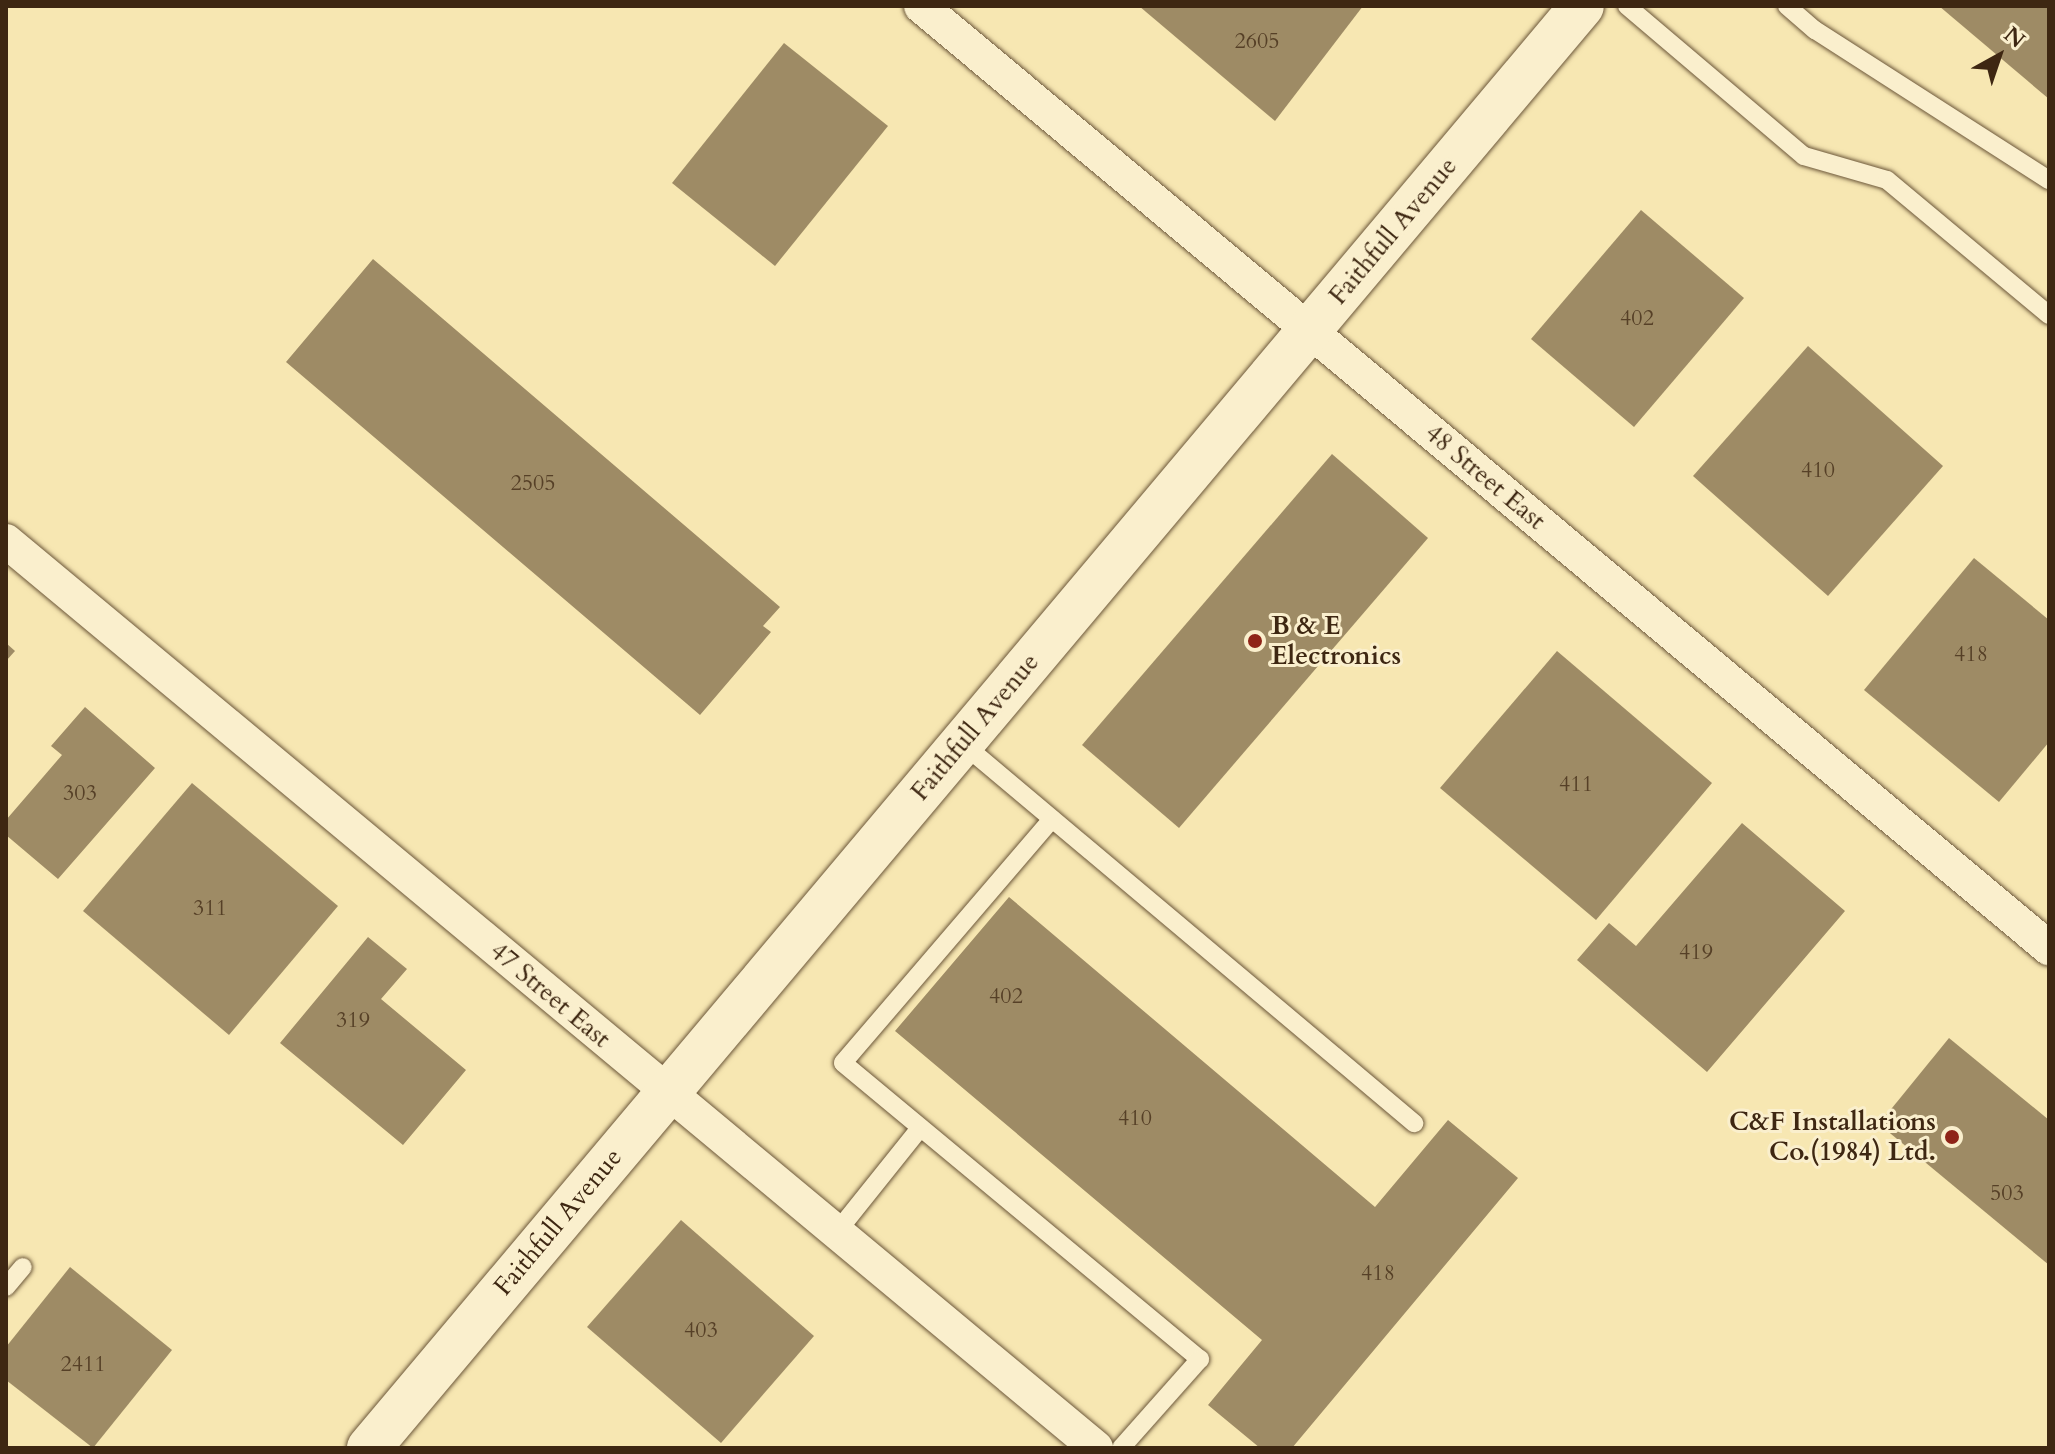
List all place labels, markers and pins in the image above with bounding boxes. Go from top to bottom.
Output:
place label: B & E Electronics [1271,610,1401,672]
marker: B & E Electronics [1246,632,1264,650]
place label: C&F Installations Co.(1984) Ltd. [1729,1106,1936,1168]
marker: C&F Installations Co.(1984) Ltd. [1943,1128,1961,1146]

